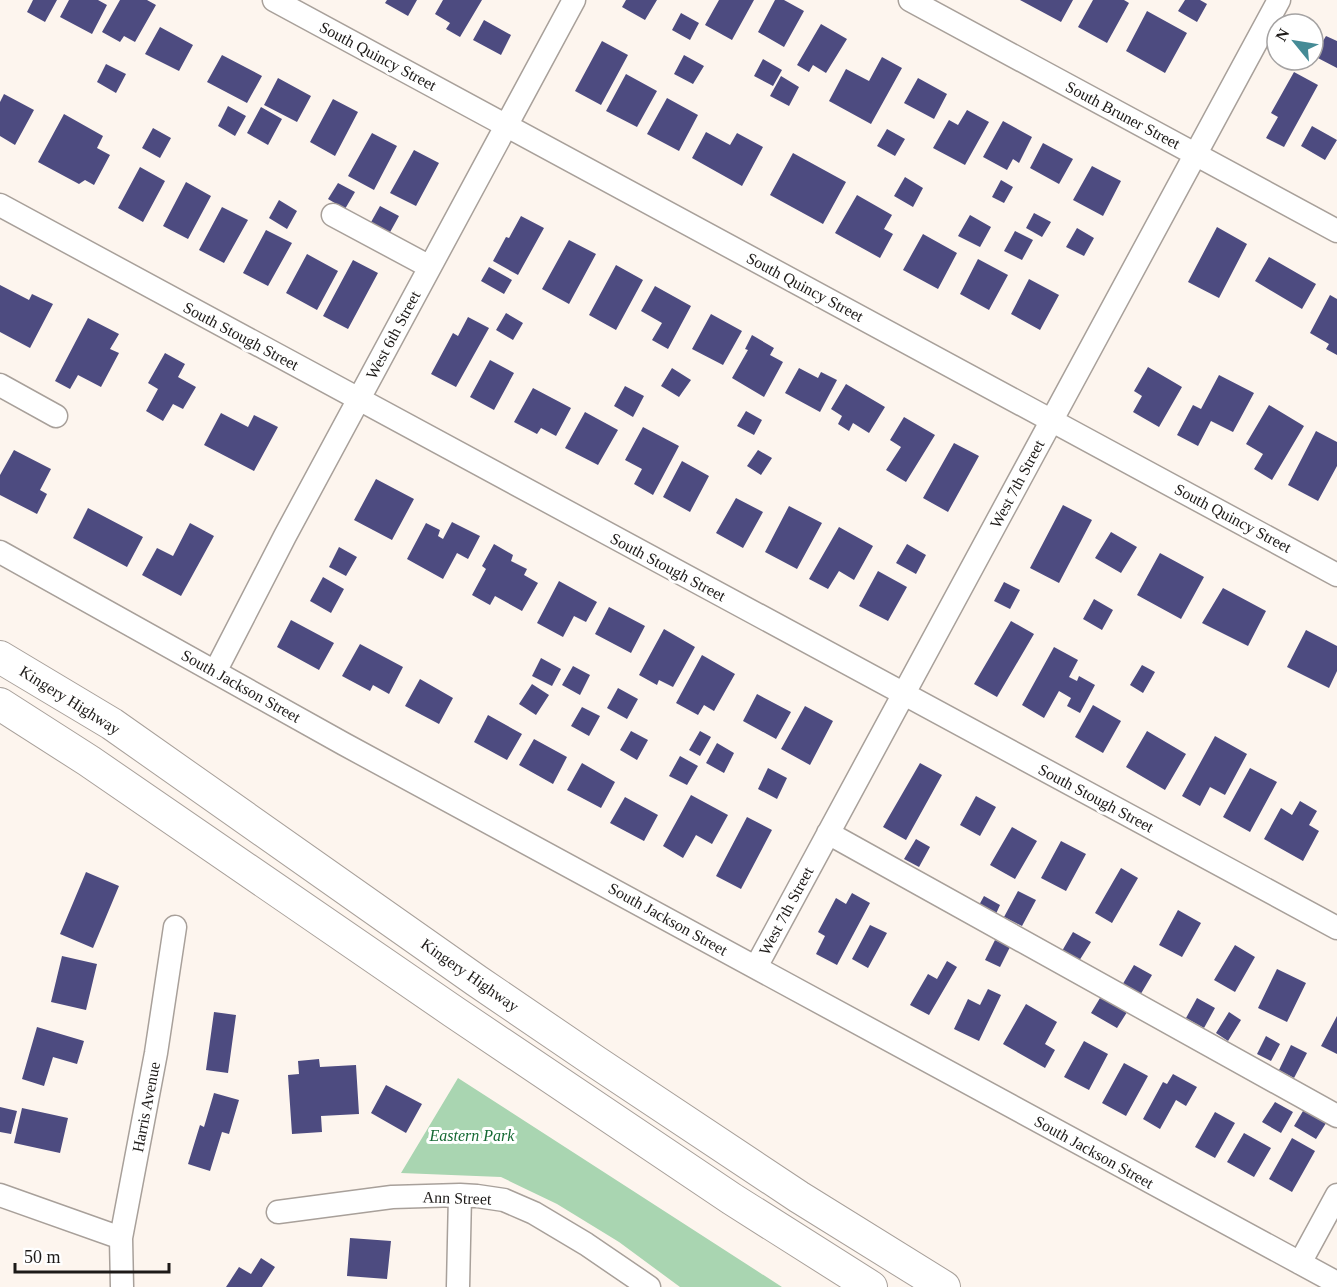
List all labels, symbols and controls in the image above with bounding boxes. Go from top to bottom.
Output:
north arrow [1265,12,1325,72]
street label: South Quincy Street [316,18,440,95]
text: N [1272,25,1293,44]
street label: South Bruner Street [1063,78,1184,153]
street label: South Quincy Street [743,249,867,326]
street label: West 6th Street [363,288,424,382]
street label: South Stough Street [180,298,302,375]
street label: West 7th Street [987,437,1048,531]
street label: South Quincy Street [1171,480,1295,557]
street label: South Stough Street [607,529,729,606]
street label: South Jackson Street [179,646,304,726]
street label: Kingery Highway [16,662,123,739]
street label: South Stough Street [1035,760,1157,837]
street label: West 7th Street [756,864,817,958]
street label: South Jackson Street [606,879,731,959]
street label: Kingery Highway [417,935,522,1016]
street label: Harris Avenue [129,1060,163,1154]
street label: South Jackson Street [1032,1112,1157,1192]
park label: Eastern Park [429,1127,515,1144]
street label: Ann Street [422,1188,492,1208]
scale bar [15,1236,170,1274]
text: 50 m [24,1247,61,1267]

